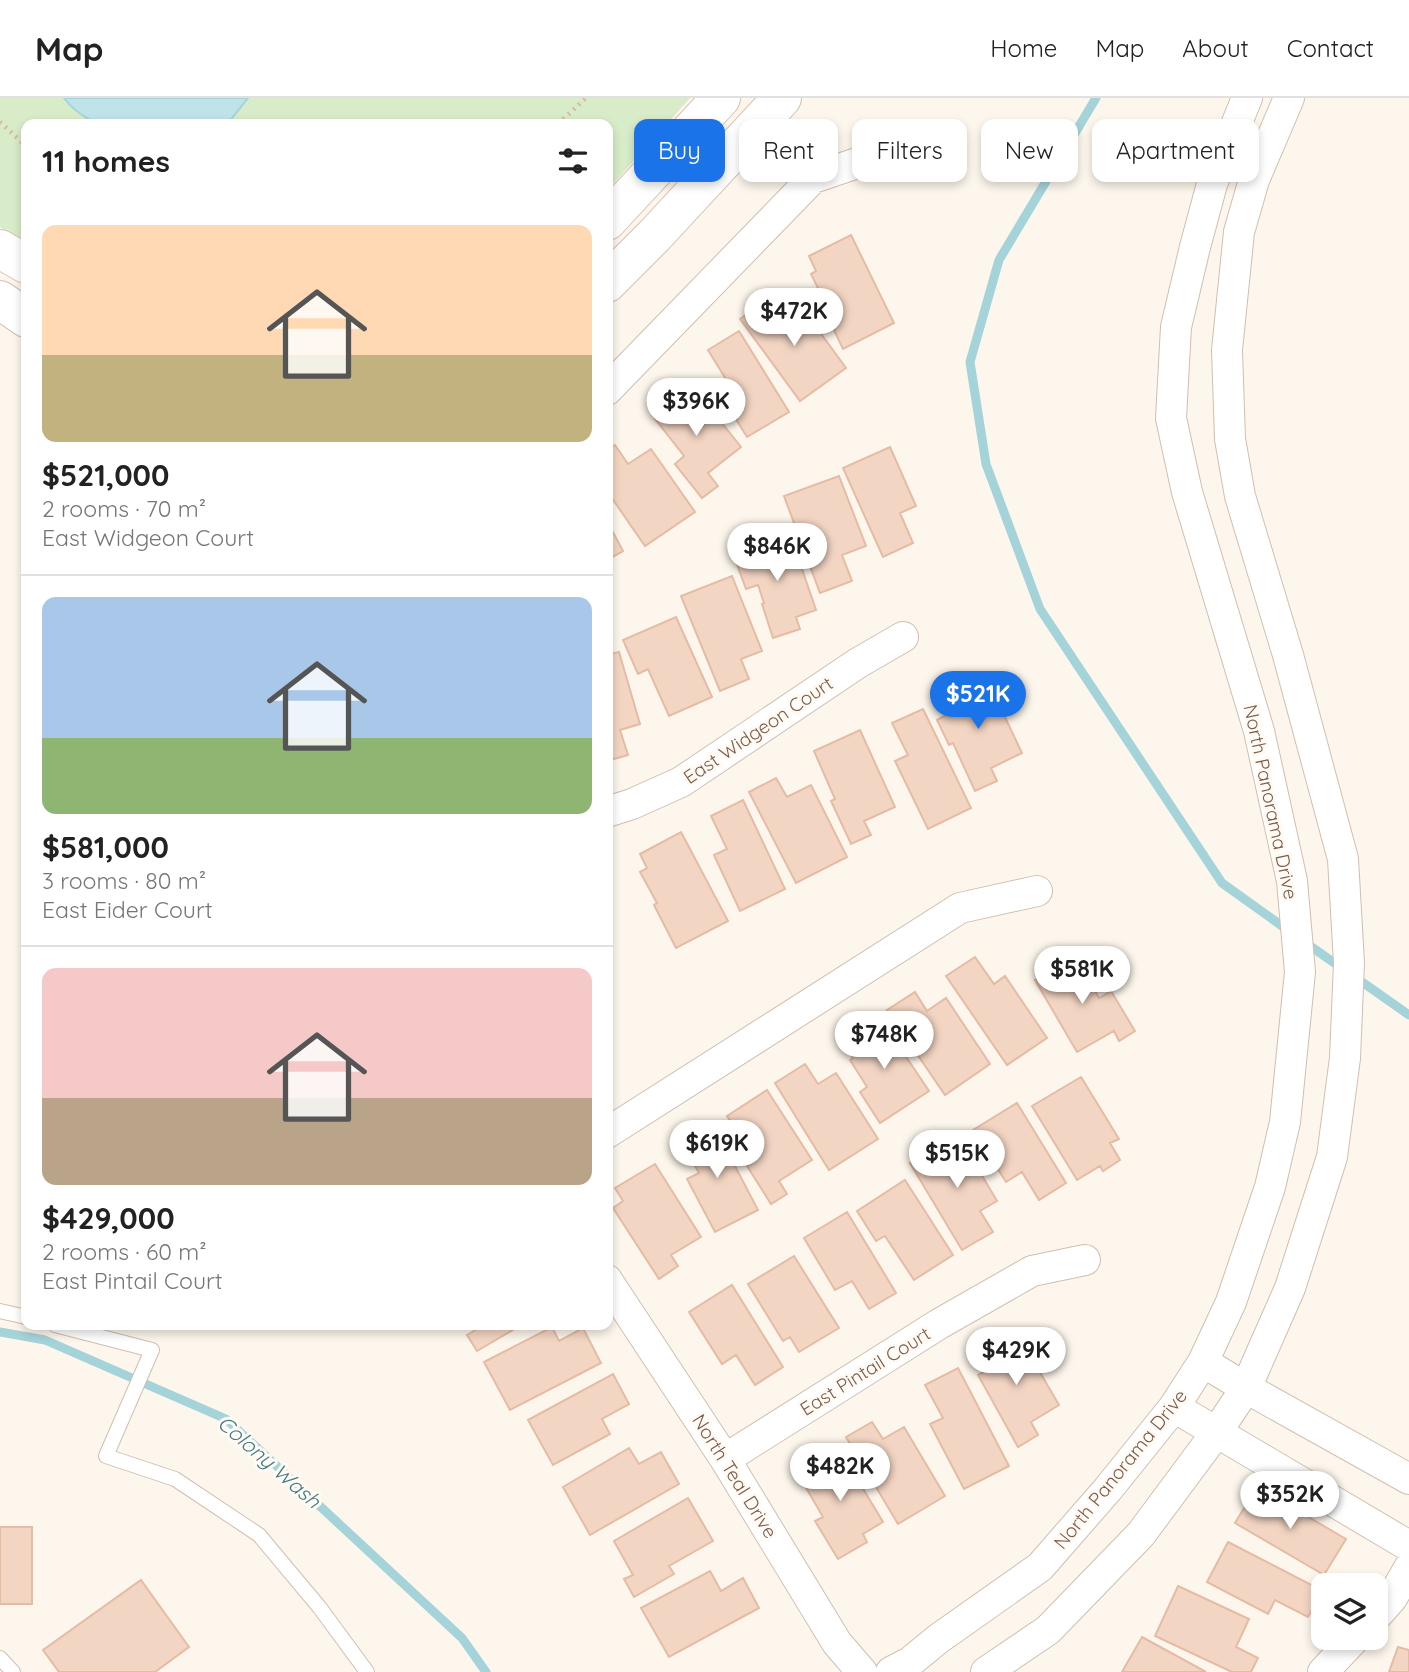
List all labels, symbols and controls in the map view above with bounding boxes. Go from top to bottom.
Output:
text: Map [35,28,103,69]
text: Home [990,33,1057,63]
text: Map [1095,33,1144,63]
text: About [1182,33,1249,63]
text: Contact [1287,33,1374,63]
chip: Buy [634,119,725,182]
chip: Rent [739,119,838,182]
chip: Filters [852,119,967,182]
chip: New [981,119,1078,182]
chip: Apartment [1092,119,1259,182]
text: 11 homes [42,142,170,180]
icon: filters [554,142,592,180]
icon: home [254,271,380,397]
pin: $472K [745,288,843,348]
text: $472K [760,296,828,325]
pin: $396K [647,378,745,438]
text: $396K [663,386,729,415]
text: $521,000 [42,456,169,494]
text: 2 rooms · 70 m² [42,494,206,523]
text: East Widgeon Court [42,523,254,552]
pin: $846K [728,524,826,583]
text: $846K [743,531,811,560]
icon: home [254,643,380,769]
street label: East Widgeon Court [679,671,837,789]
pin: $521K [929,672,1027,731]
text: $521K [946,679,1010,708]
street label: North Panorama Drive [1239,702,1303,902]
text: $581,000 [42,828,169,866]
text: 3 rooms · 80 m² [42,866,206,895]
text: East Eider Court [42,895,213,924]
pin: $581K [1033,946,1131,1006]
text: $581K [1050,954,1114,983]
pin: $748K [835,1012,933,1071]
icon: home [254,1014,380,1140]
text: $748K [851,1019,917,1048]
pin: $619K [668,1121,766,1180]
text: $619K [685,1128,749,1157]
pin: $515K [908,1130,1006,1190]
text: $515K [925,1138,989,1167]
text: $429,000 [42,1199,175,1237]
text: 2 rooms · 60 m² [42,1237,207,1266]
text: East Pintail Court [42,1266,223,1295]
street label: East Pintail Court [795,1321,935,1421]
pin: $429K [967,1328,1065,1387]
text: $429K [982,1335,1050,1364]
street label: North Panorama Drive [1048,1384,1192,1554]
water label: Colony Wash [213,1409,327,1514]
street label: North Teal Drive [687,1409,783,1543]
pin: $482K [791,1444,889,1503]
text: $482K [806,1451,874,1480]
pin: $352K [1241,1472,1339,1531]
text: $352K [1256,1479,1324,1508]
map controls [1311,1573,1388,1650]
button: layers [1311,1573,1388,1650]

